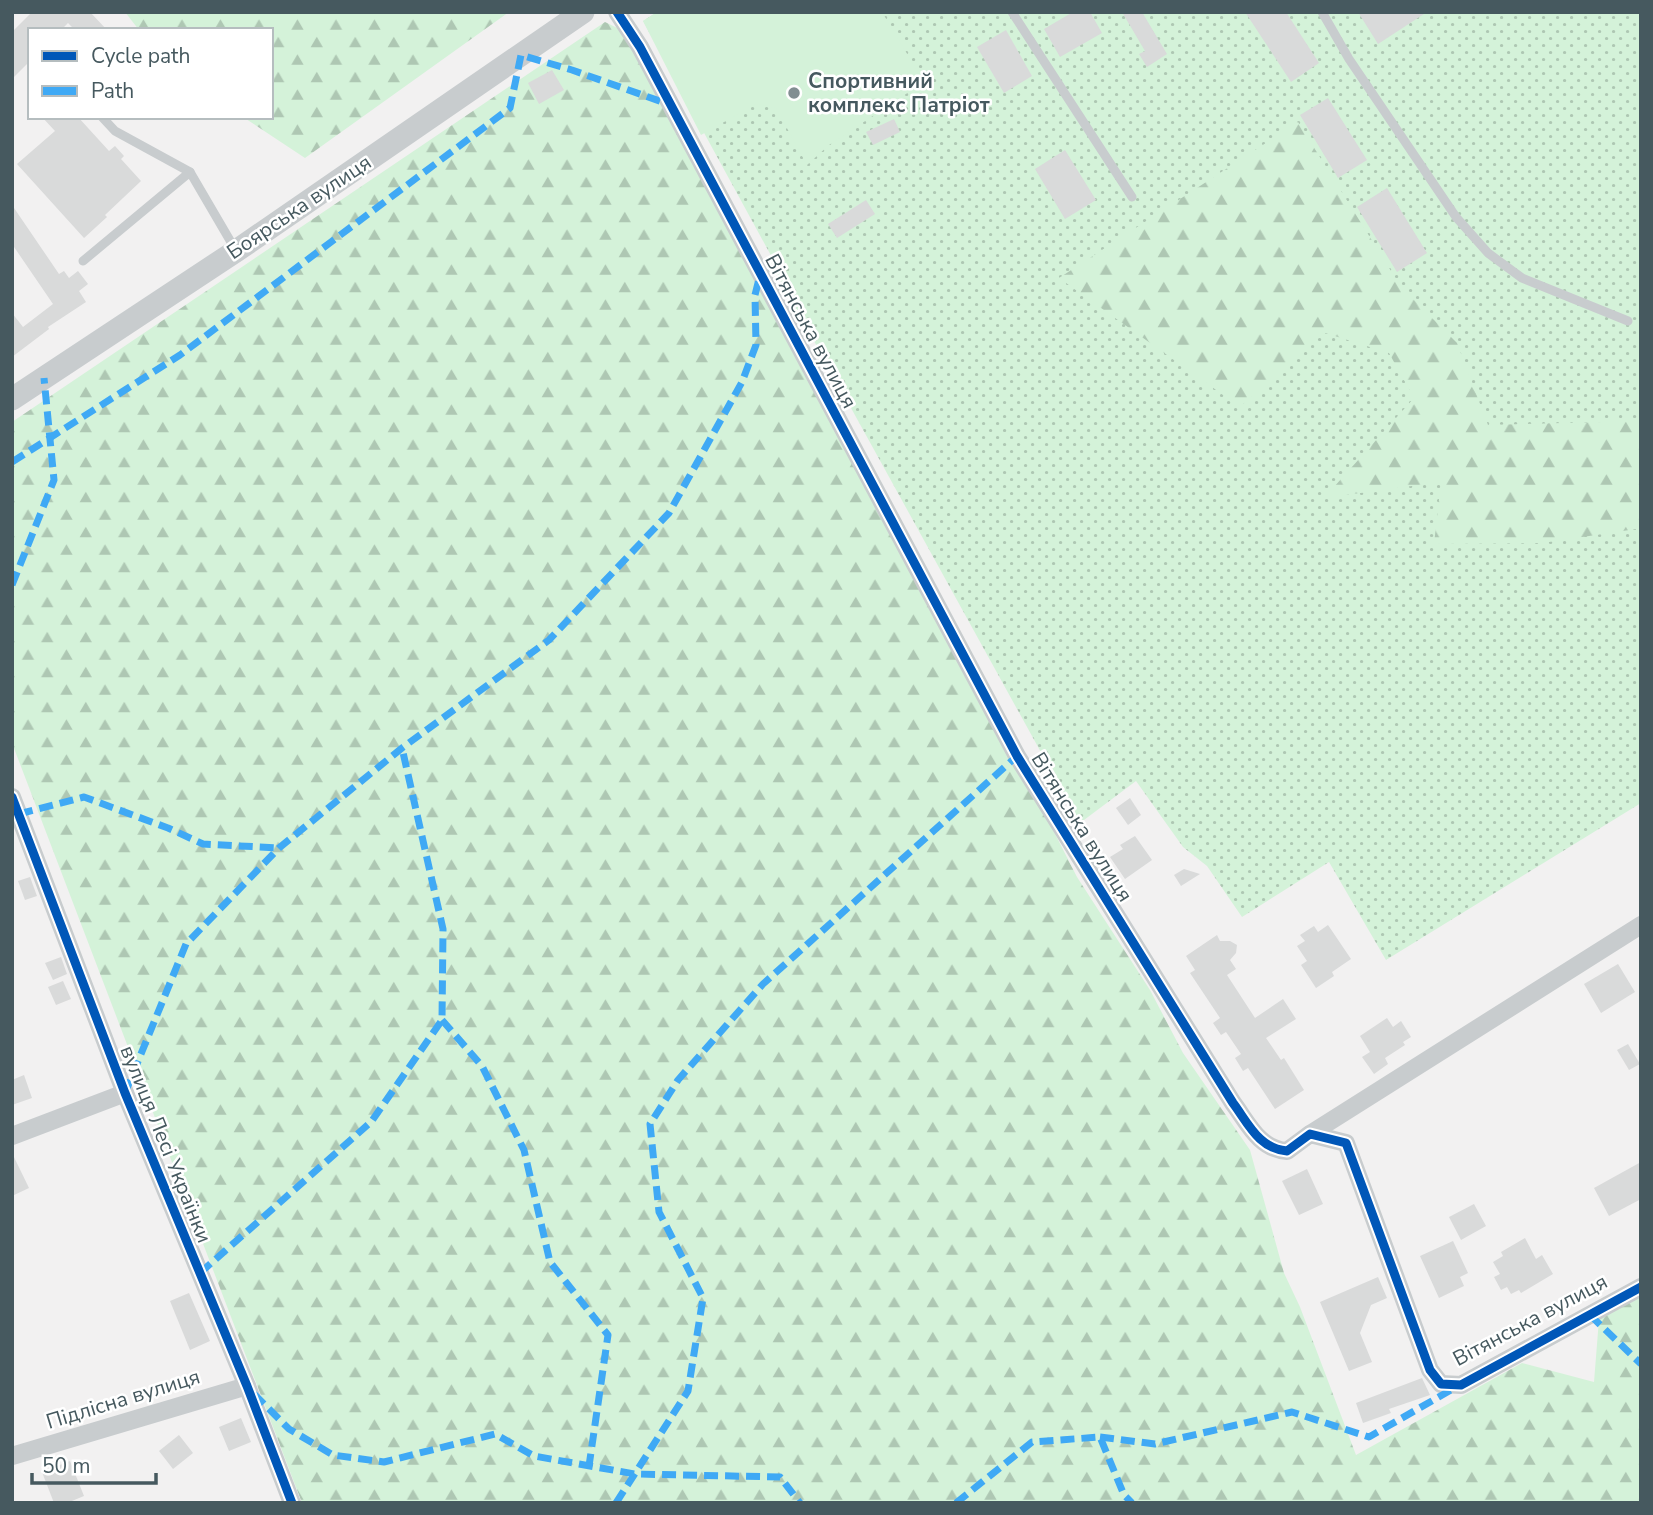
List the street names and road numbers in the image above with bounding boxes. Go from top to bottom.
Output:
street label: Боярська вулиця [221,148,377,266]
street label: Вітянська вулиця [758,249,864,413]
street label: Вітянська вулиця [1025,747,1139,907]
street label: вулиця Лесі Українки [114,1041,218,1247]
street label: Вітянська вулиця [1448,1267,1612,1373]
street label: Підлісна вулиця [43,1362,203,1436]

